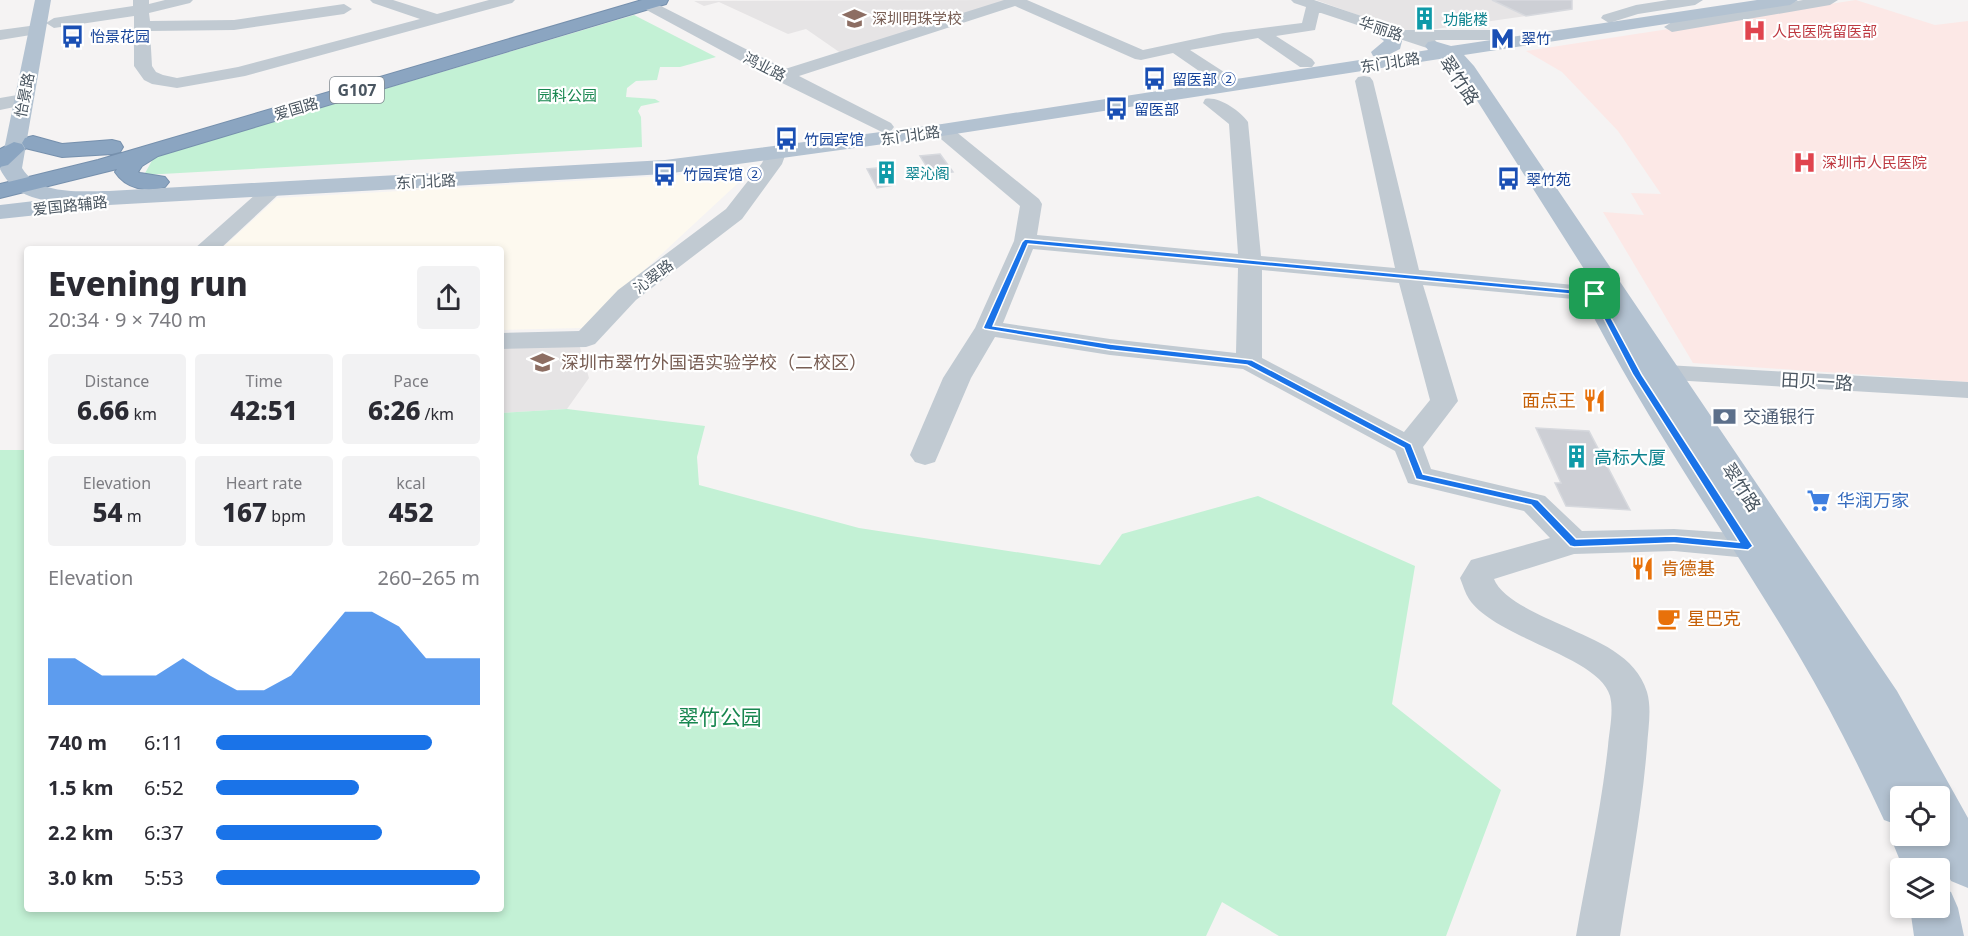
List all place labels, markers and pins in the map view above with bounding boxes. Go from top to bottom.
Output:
school or university icon: 深圳明珠学校 [841,5,867,31]
building icon: 功能楼 [1412,6,1438,32]
place label: 深圳明珠学校 [872,8,962,28]
place label: 功能楼 [1443,9,1488,29]
hospital icon: 人民医院留医部 [1741,18,1767,44]
place label: 人民医院留医部 [1772,21,1877,41]
bus stop icon: 怡景花园 [59,23,85,49]
metro station icon: 翠竹 [1490,25,1516,51]
place label: 怡景花园 [90,26,150,46]
place label: 翠竹 [1521,28,1551,48]
bus stop icon: 留医部 ② [1141,66,1167,92]
place label: 留医部 ② [1172,69,1236,89]
bus stop icon: 留医部 [1103,96,1129,122]
place label: 留医部 [1134,99,1179,119]
bus stop icon: 竹园宾馆 [773,126,799,152]
place label: 竹园宾馆 [804,129,864,149]
hospital icon: 深圳市人民医院 [1791,149,1817,175]
place label: 深圳市人民医院 [1822,152,1927,172]
building icon: 翠沁阁 [874,160,900,186]
bus stop icon: 竹园宾馆 ② [652,161,678,187]
place label: 翠沁阁 [905,163,950,183]
place label: 竹园宾馆 ② [683,164,762,184]
bus stop icon: 翠竹苑 [1495,166,1521,192]
place label: 翠竹苑 [1526,169,1571,189]
pin [1569,268,1620,319]
school or university icon: 深圳市翠竹外国语实验学校（二校区） [530,349,556,375]
place label: 深圳市翠竹外国语实验学校（二校区） [561,350,867,374]
restaurant icon: 面点王 [1581,387,1607,413]
place label: 面点王 [1522,388,1576,412]
bank icon: 交通银行 [1712,403,1738,429]
place label: 交通银行 [1743,404,1815,428]
building icon: 高标大厦 [1563,444,1589,470]
place label: 高标大厦 [1594,445,1666,469]
supermarket icon: 华润万家 [1806,487,1832,513]
place label: 华润万家 [1837,488,1909,512]
restaurant icon: 肯德基 [1630,555,1656,581]
place label: 肯德基 [1661,556,1715,580]
cafe icon: 星巴克 [1656,605,1682,631]
place label: 星巴克 [1687,606,1741,630]

